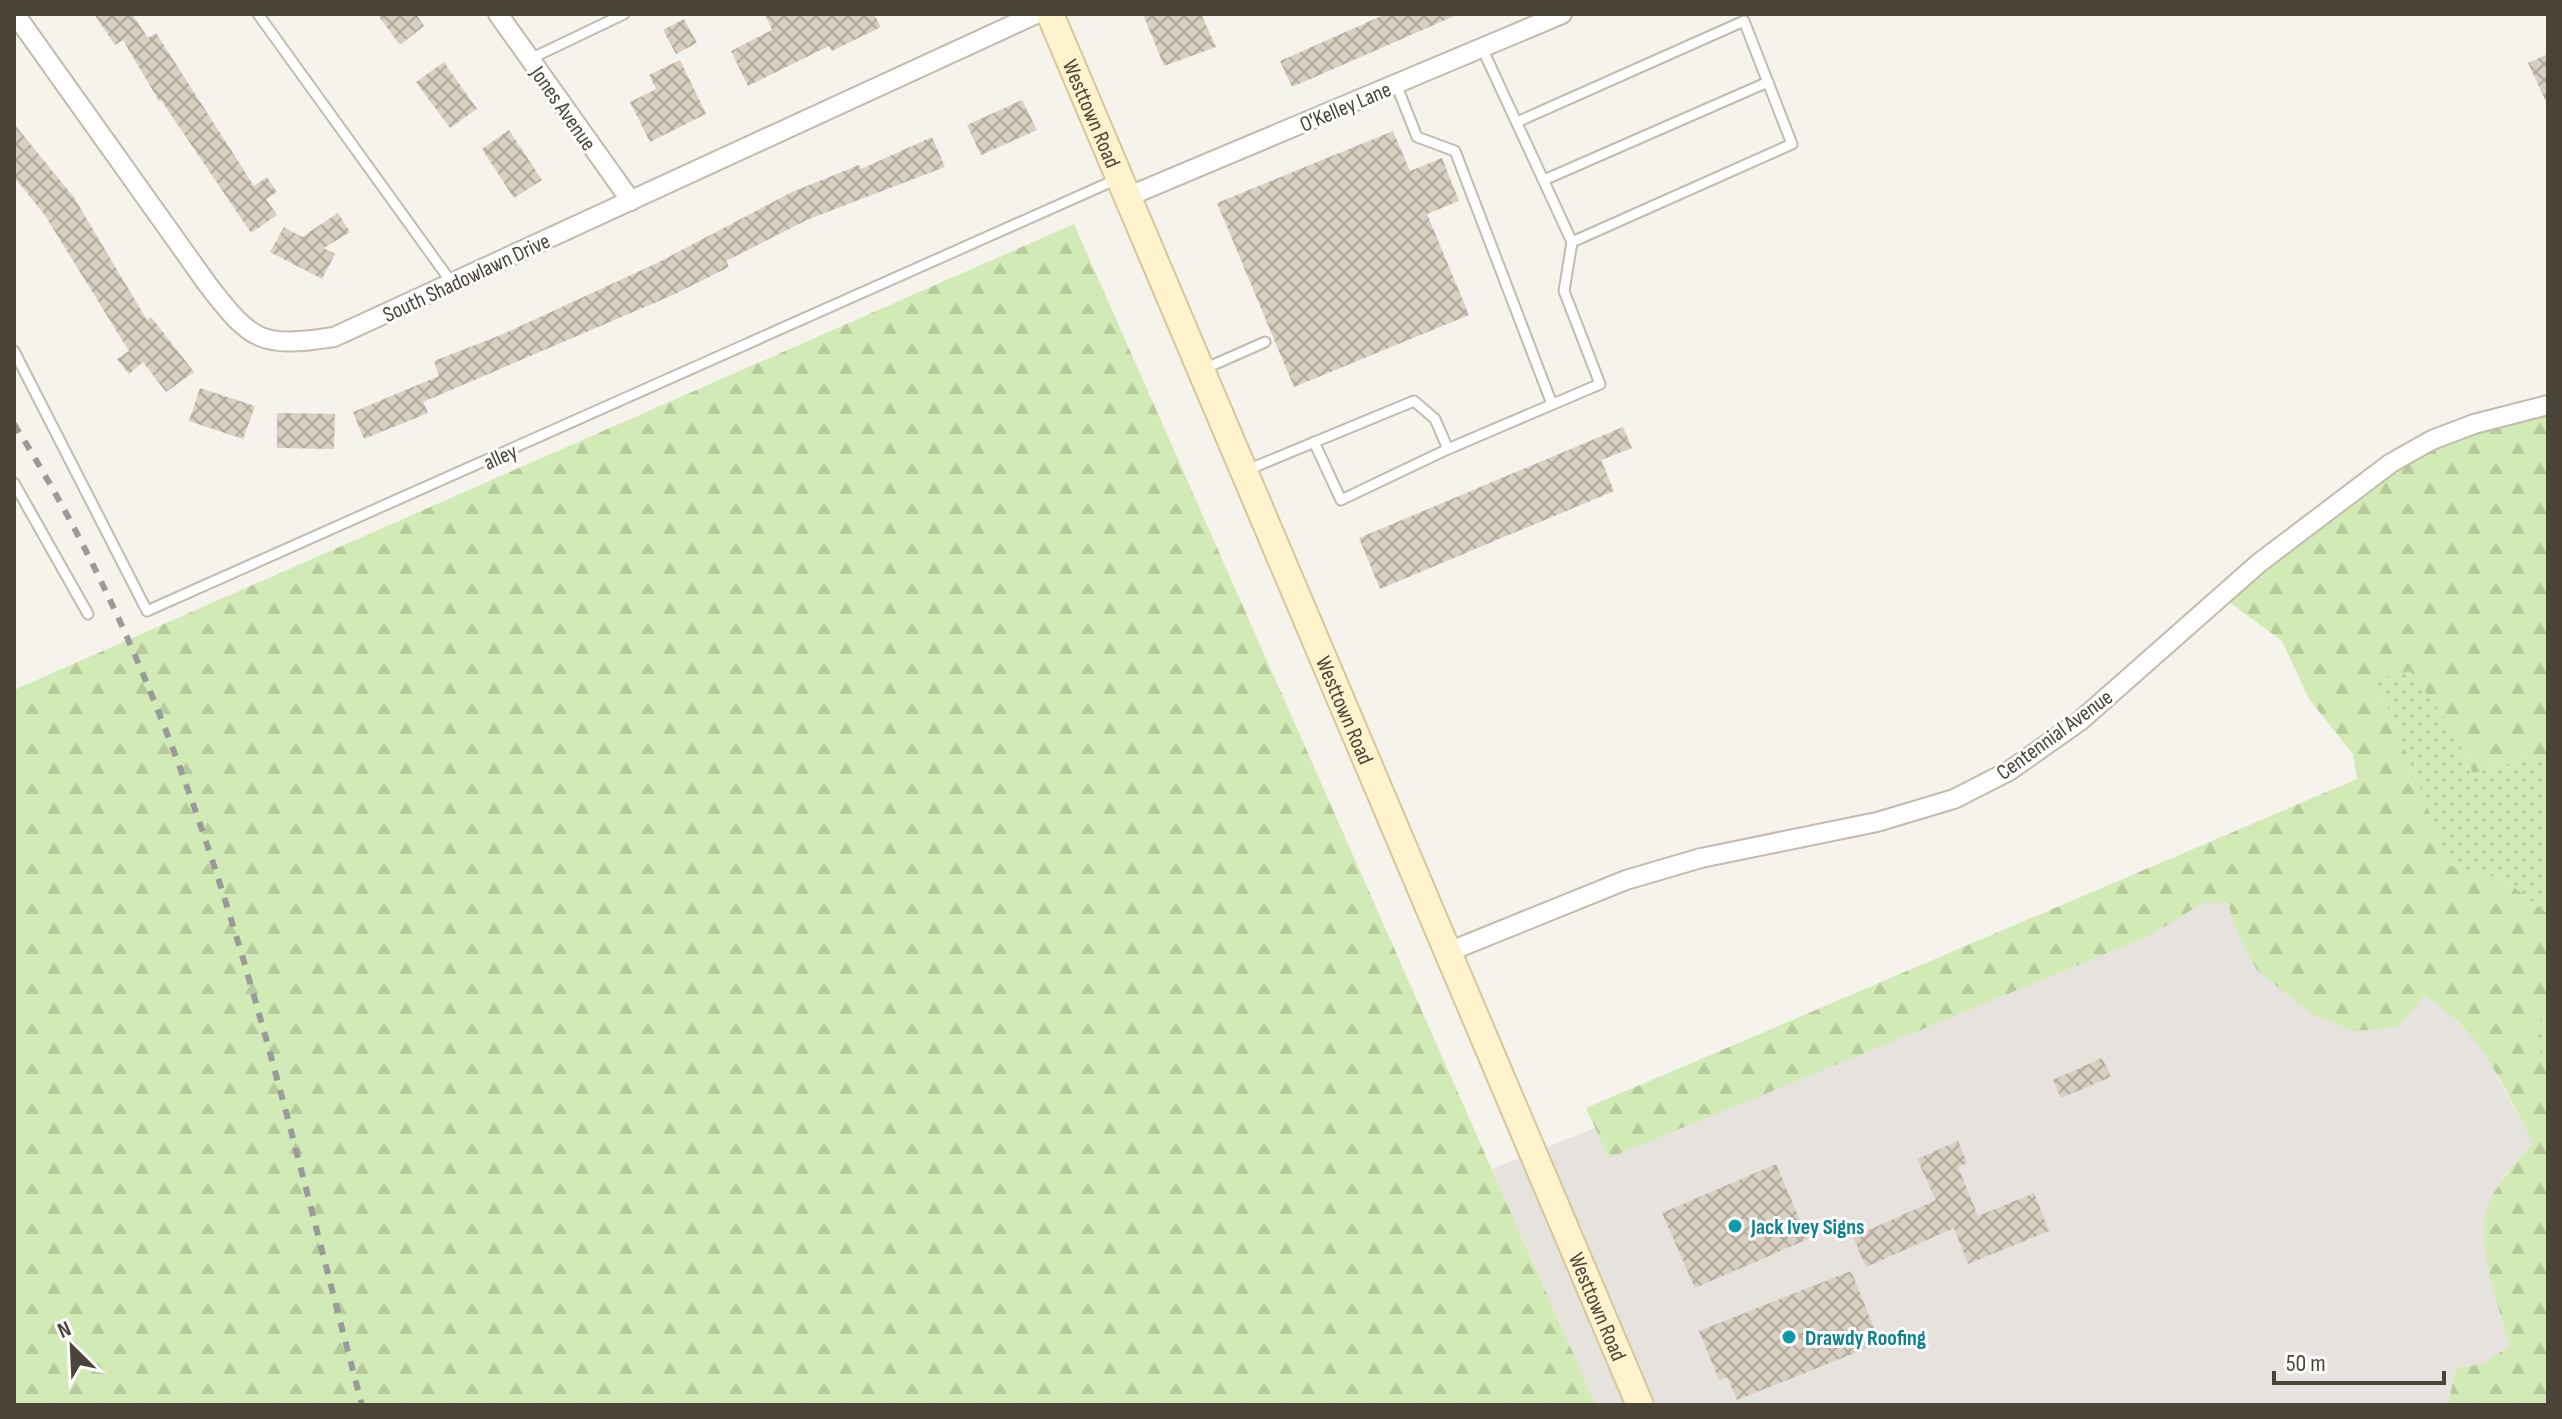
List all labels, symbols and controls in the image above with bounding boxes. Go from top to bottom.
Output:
street label: Westtown Road [1056,56,1126,172]
street label: Jones Avenue [523,61,602,156]
street label: O'Kelley Lane [1296,76,1395,139]
street label: South Shadowlawn Drive [379,228,555,329]
street label: alley [480,438,522,477]
street label: Westtown Road [1309,652,1379,769]
street label: Centennial Avenue [1992,684,2118,786]
place label: Jack Ivey Signs [1750,1214,1865,1241]
marker: Jack Ivey Signs [1726,1217,1744,1235]
street label: Westtown Road [1562,1249,1632,1365]
north arrow [32,1307,112,1387]
text: N [54,1315,75,1345]
place label: Drawdy Roofing [1805,1325,1926,1352]
marker: Drawdy Roofing [1780,1328,1798,1346]
scale bar [2274,1335,2444,1385]
text: 50 m [2286,1349,2326,1378]

